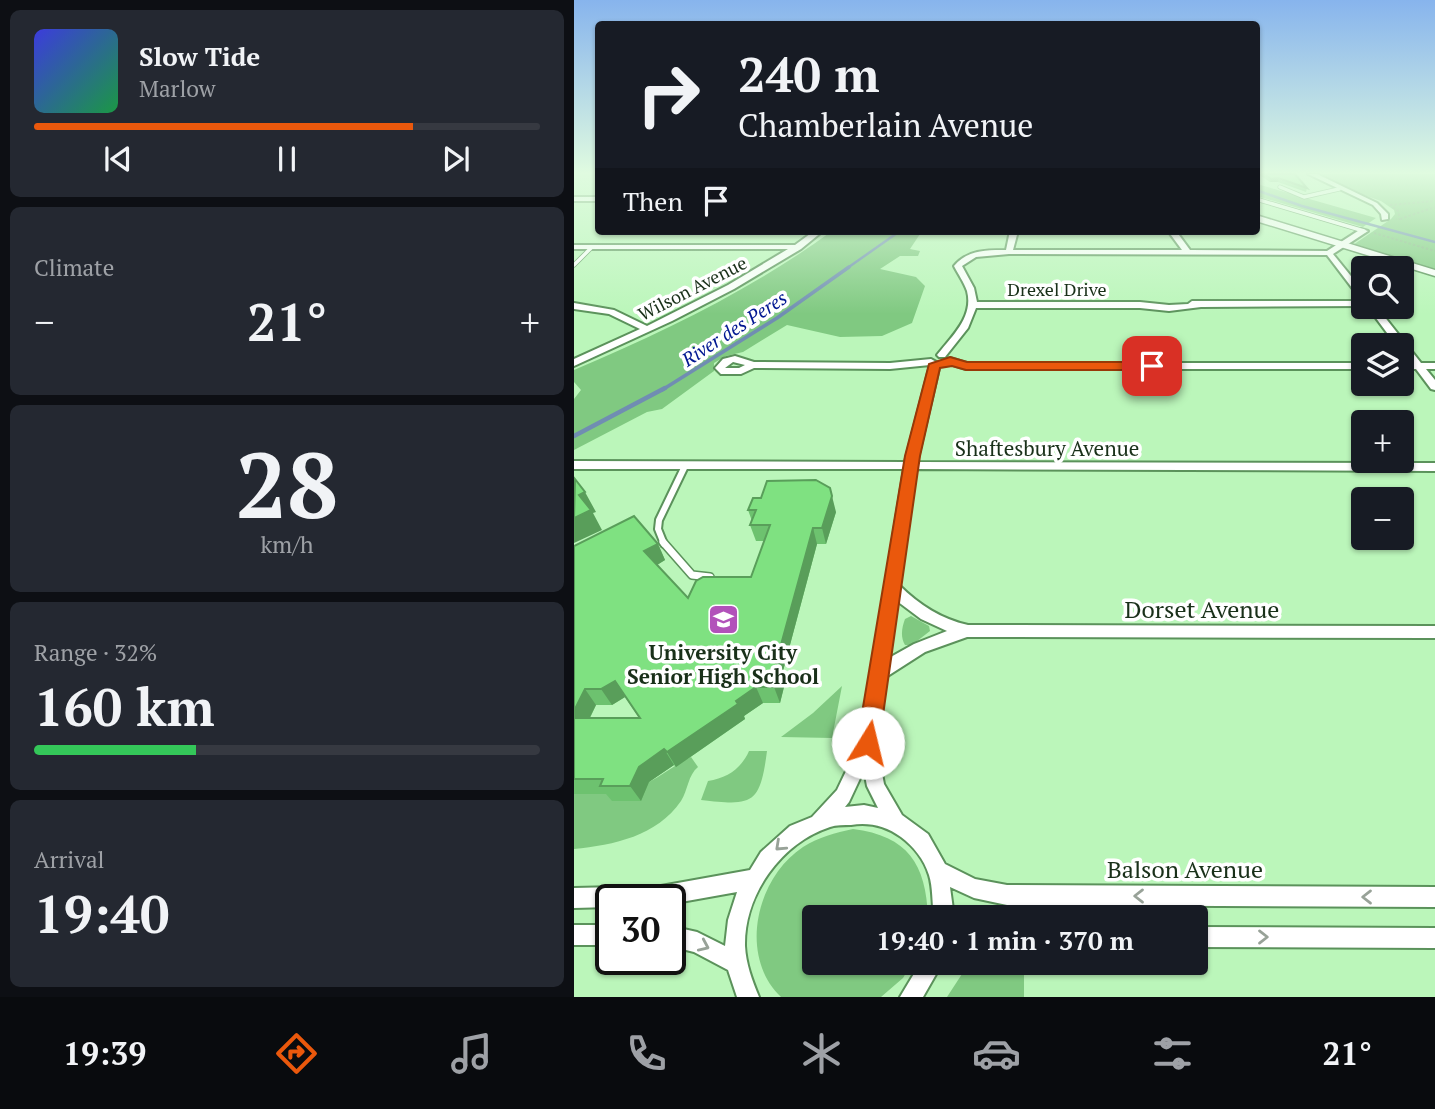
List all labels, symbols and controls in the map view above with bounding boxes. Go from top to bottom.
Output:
text: Slow Tide [139,39,260,73]
text: 240 m [738,41,880,106]
icon: right [623,49,714,140]
text: Marlow [139,73,216,104]
text: Chamberlain Avenue [738,104,1033,146]
icon: previous [99,140,137,178]
icon: pause [268,140,306,178]
icon: next [437,140,475,178]
icon: arrive [697,182,735,220]
text: Then [623,184,683,218]
street label: Wilson Avenue [634,250,750,326]
text: Climate [34,252,114,283]
map controls [1351,256,1414,550]
button: search [1351,256,1414,319]
street label: Drexel Drive [1007,277,1107,301]
water label: River des Peres [676,285,791,372]
text: 21° [247,287,327,356]
text: − [34,297,54,347]
text: + [520,297,540,347]
button: layers [1351,333,1414,396]
pin [1122,336,1182,396]
icon: arrive [1133,347,1171,385]
button: + [1351,410,1414,473]
text: 28 [236,423,338,544]
street label: Shaftesbury Avenue [955,434,1139,462]
button: − [1351,487,1414,550]
text: km/h [260,529,314,560]
street label: Dorset Avenue [1125,593,1279,625]
school or university icon: University City Senior High School [706,603,740,637]
text: Range · 32% [34,637,157,668]
place label: University City Senior High School [627,638,819,690]
text: 160 km [34,672,215,741]
position arrow [831,706,905,780]
one-way arrow [775,838,788,851]
text: Arrival [34,844,105,875]
street label: Balson Avenue [1107,853,1263,885]
text: 19:40 [34,879,169,948]
speed limit sign: 30 [595,884,686,975]
one-way arrow [1134,888,1145,903]
one-way arrow [1361,889,1372,905]
text: 19:40 · 1 min · 370 m [876,923,1134,957]
one-way arrow [1259,929,1269,945]
one-way arrow [697,938,709,952]
icon: directions [272,1029,321,1078]
icon: music [447,1029,496,1078]
icon: phone [622,1029,671,1078]
icon: climate [797,1029,846,1078]
icon: car [972,1029,1021,1078]
icon: filters [1148,1029,1197,1078]
text: 19:39 [63,1032,146,1074]
text: 21° [1323,1032,1372,1074]

